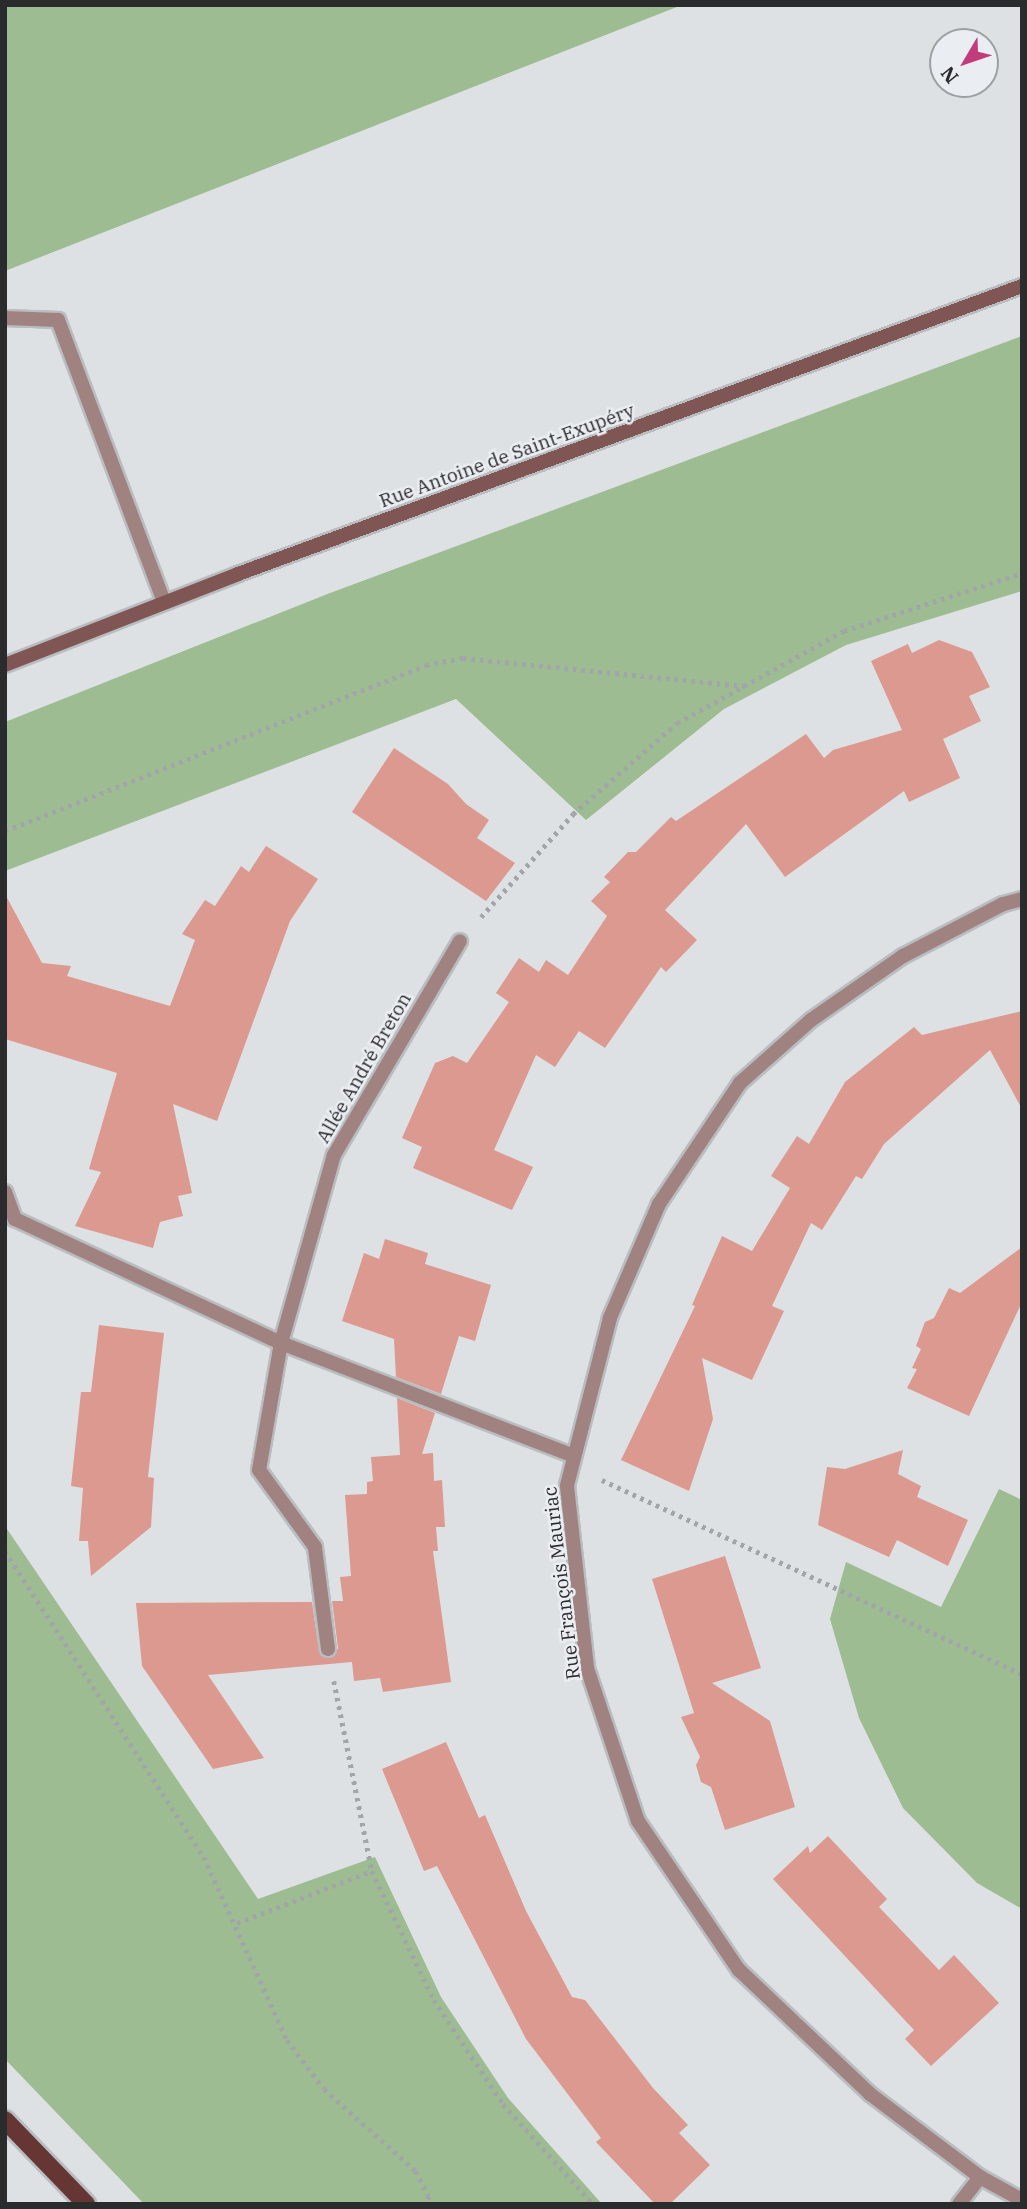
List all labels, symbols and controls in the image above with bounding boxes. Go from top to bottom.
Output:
north arrow [929,28,999,98]
text: N [935,62,963,88]
street label: Rue Antoine de Saint-Exupéry [376,399,638,513]
street label: Allée André Breton [312,989,416,1147]
street label: Rue François Mauriac [539,1485,585,1681]

